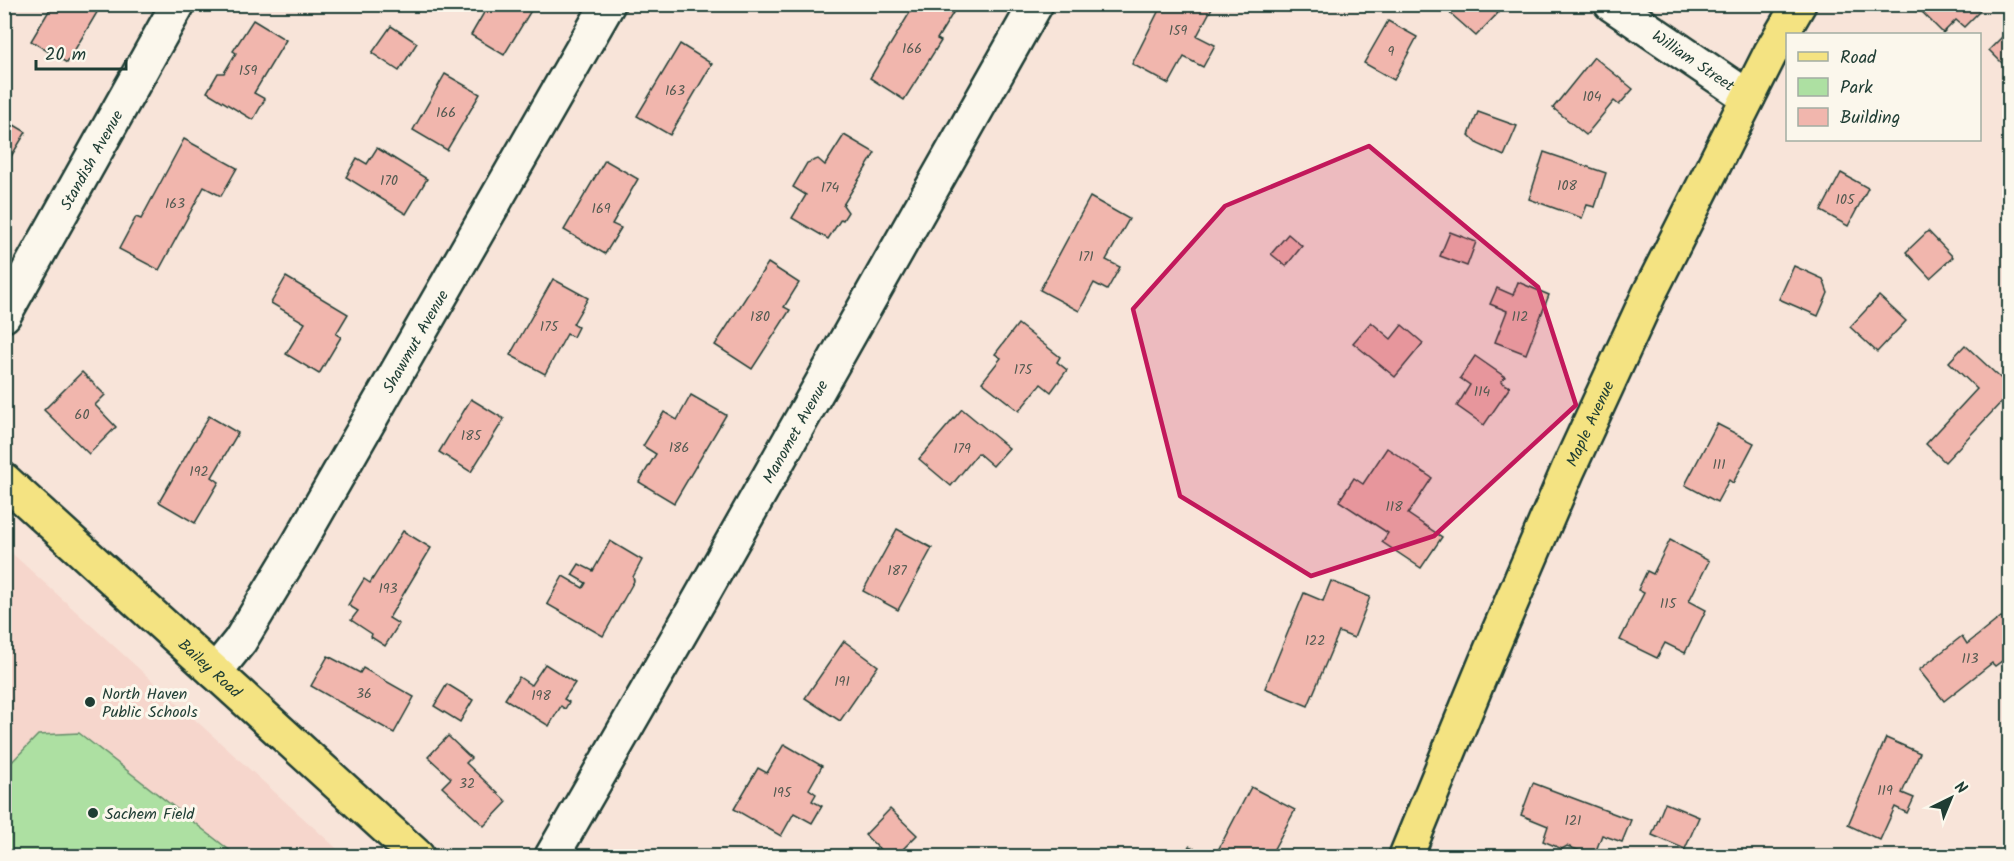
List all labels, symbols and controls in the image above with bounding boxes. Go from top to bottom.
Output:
house number: 159 [1169,20,1188,42]
street label: William Street [1646,24,1740,99]
scale bar [36,33,126,71]
legend [1786,33,1981,141]
house number: 166 [902,38,922,60]
text: 20 m [45,41,86,70]
house number: 9 [1388,41,1395,63]
text: Road [1840,44,1877,73]
house number: 159 [239,60,258,82]
text: Park [1840,74,1873,103]
house number: 163 [665,80,685,102]
house number: 104 [1582,86,1602,108]
house number: 166 [436,102,456,124]
text: Building [1840,104,1900,133]
street label: Standish Avenue [54,106,130,215]
house number: 170 [380,170,398,192]
house number: 108 [1557,175,1577,197]
house number: 174 [821,177,840,199]
house number: 105 [1836,189,1856,211]
house number: 163 [165,193,185,215]
house number: 169 [591,198,611,220]
house number: 171 [1078,246,1094,268]
street label: Shawmut Avenue [376,285,456,398]
house number: 180 [750,306,770,328]
house number: 112 [1512,306,1528,328]
house number: 175 [540,316,560,338]
house number: 175 [1014,359,1034,381]
street label: Manomet Avenue [757,376,835,489]
street label: Maple Avenue [1560,377,1622,471]
house number: 114 [1474,381,1491,403]
house number: 60 [75,404,89,426]
house number: 185 [461,425,483,447]
house number: 186 [669,437,689,459]
house number: 179 [953,438,971,460]
house number: 111 [1712,454,1726,476]
house number: 192 [189,461,209,483]
house number: 118 [1385,496,1403,518]
house number: 187 [887,560,907,582]
house number: 193 [378,578,398,600]
house number: 115 [1660,593,1678,615]
house number: 122 [1305,630,1325,652]
street label: Bailey Road [172,633,248,705]
house number: 113 [1962,648,1978,670]
house number: 191 [834,671,850,693]
place label: North Haven Public Schools [102,682,198,725]
house number: 36 [356,683,372,705]
house number: 198 [531,685,551,707]
marker: North Haven Public Schools [83,695,97,709]
north arrow [1921,768,1981,828]
house number: 32 [459,773,475,795]
text: N [1948,776,1972,801]
house number: 119 [1877,780,1893,802]
house number: 195 [773,782,793,804]
place label: Sachem Field [105,802,195,827]
marker: Sachem Field [86,806,100,820]
house number: 121 [1565,810,1581,832]

